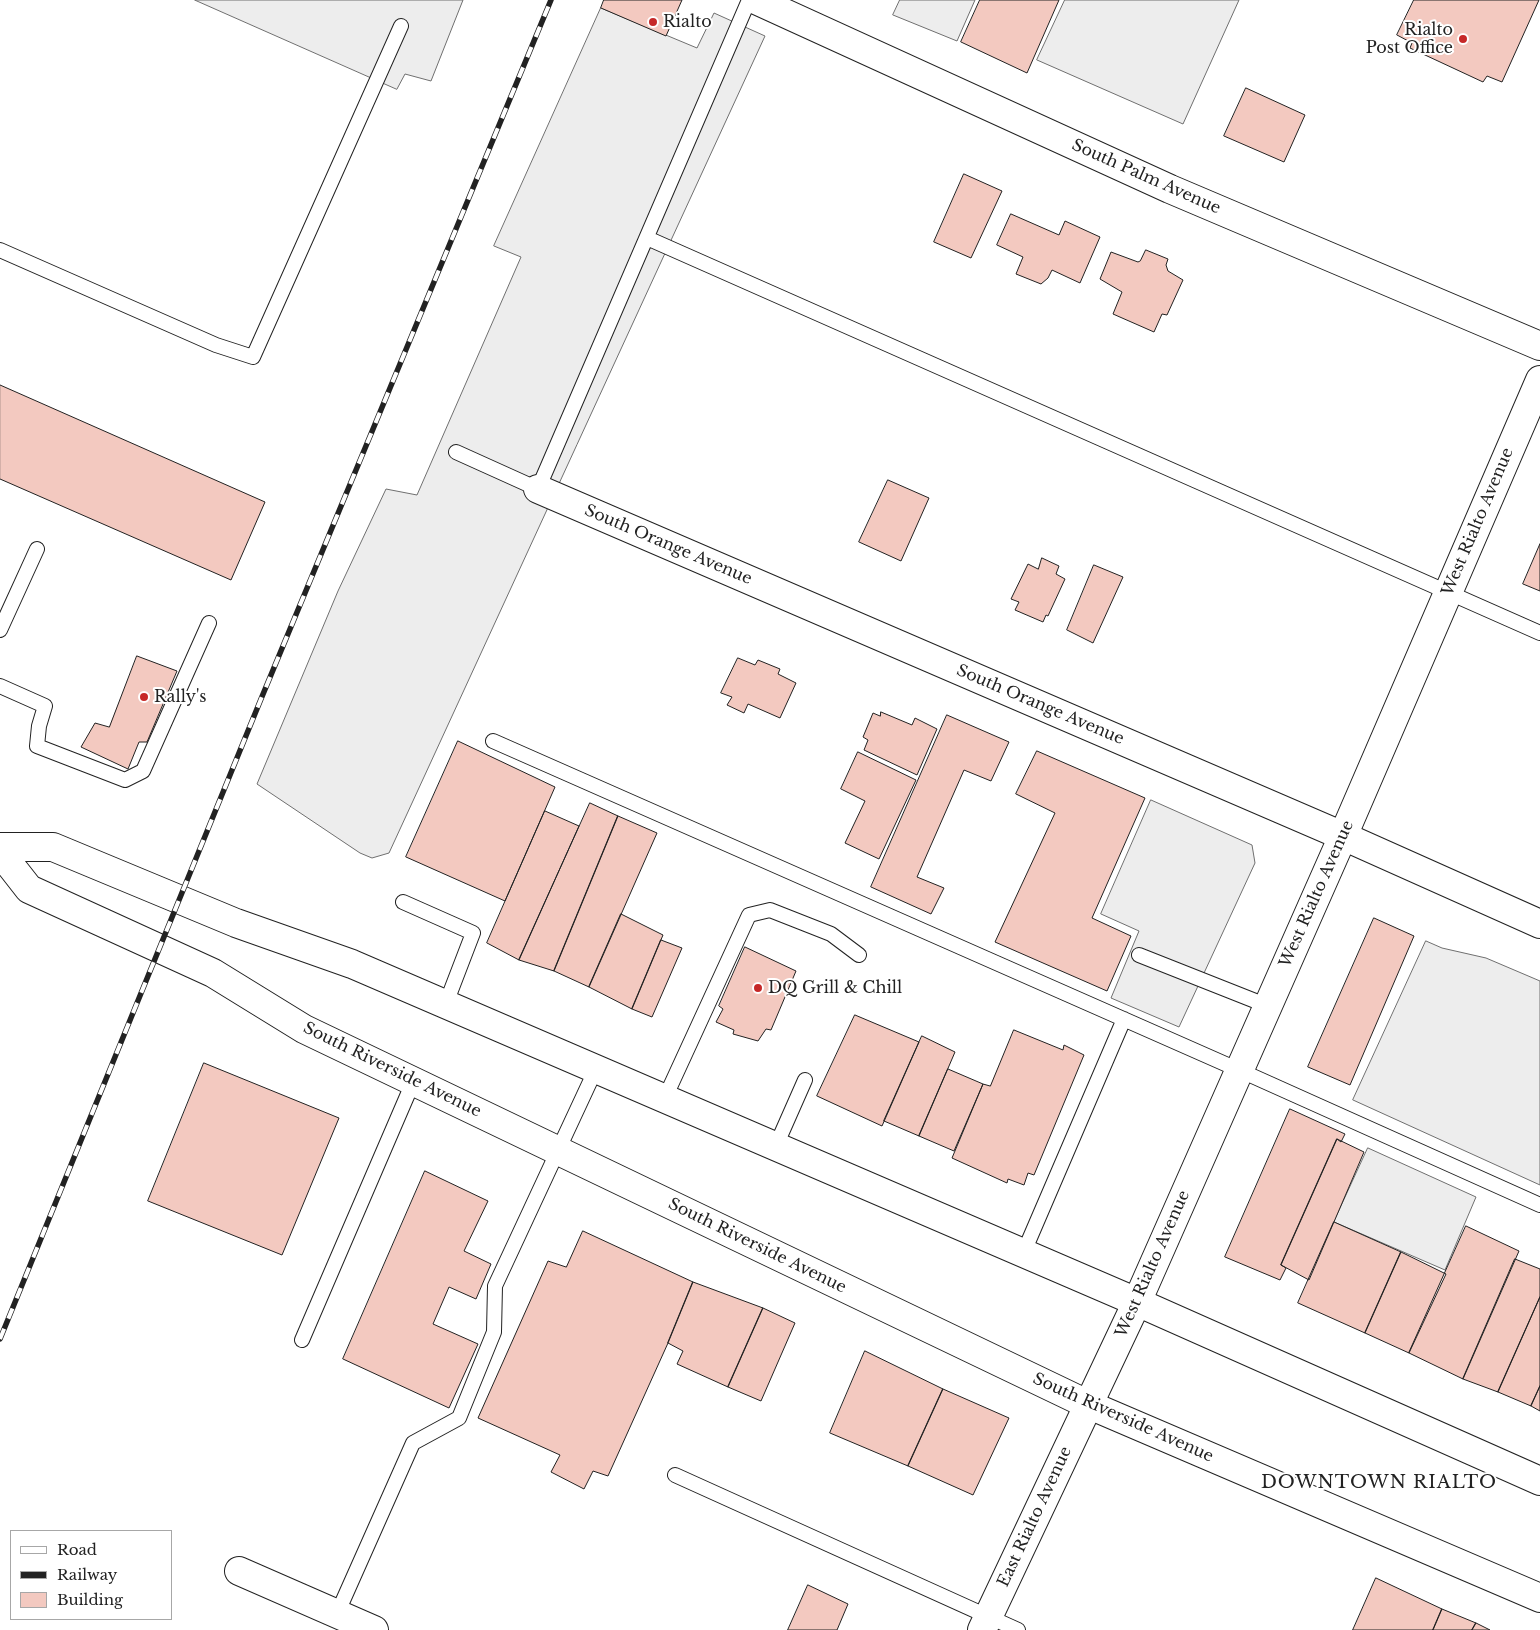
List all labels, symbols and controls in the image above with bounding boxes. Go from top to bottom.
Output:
place label: Rialto [663,12,712,32]
marker: Rialto [647,16,659,28]
place label: Rialto Post Office [1366,20,1453,58]
marker: Rialto Post Office [1457,33,1469,45]
street label: South Palm Avenue [1069,136,1223,218]
street label: West Rialto Avenue [1438,445,1518,599]
street label: South Orange Avenue [581,501,755,589]
street label: South Orange Avenue [953,661,1127,749]
place label: Rally's [154,687,206,707]
marker: Rally's [138,691,150,703]
street label: West Rialto Avenue [1276,818,1358,970]
place label: DQ Grill & Chill [768,978,902,998]
marker: DQ Grill & Chill [752,982,764,994]
street label: South Riverside Avenue [300,1019,484,1121]
street label: West Rialto Avenue [1112,1188,1194,1340]
street label: South Riverside Avenue [665,1195,849,1297]
street label: South Riverside Avenue [1030,1369,1216,1467]
street label: East Rialto Avenue [994,1444,1076,1590]
district label: DOWNTOWN RIALTO [1259,1472,1499,1494]
legend [10,1530,172,1620]
text: Road [57,1540,97,1559]
text: Railway [57,1565,117,1584]
text: Building [57,1590,123,1609]

